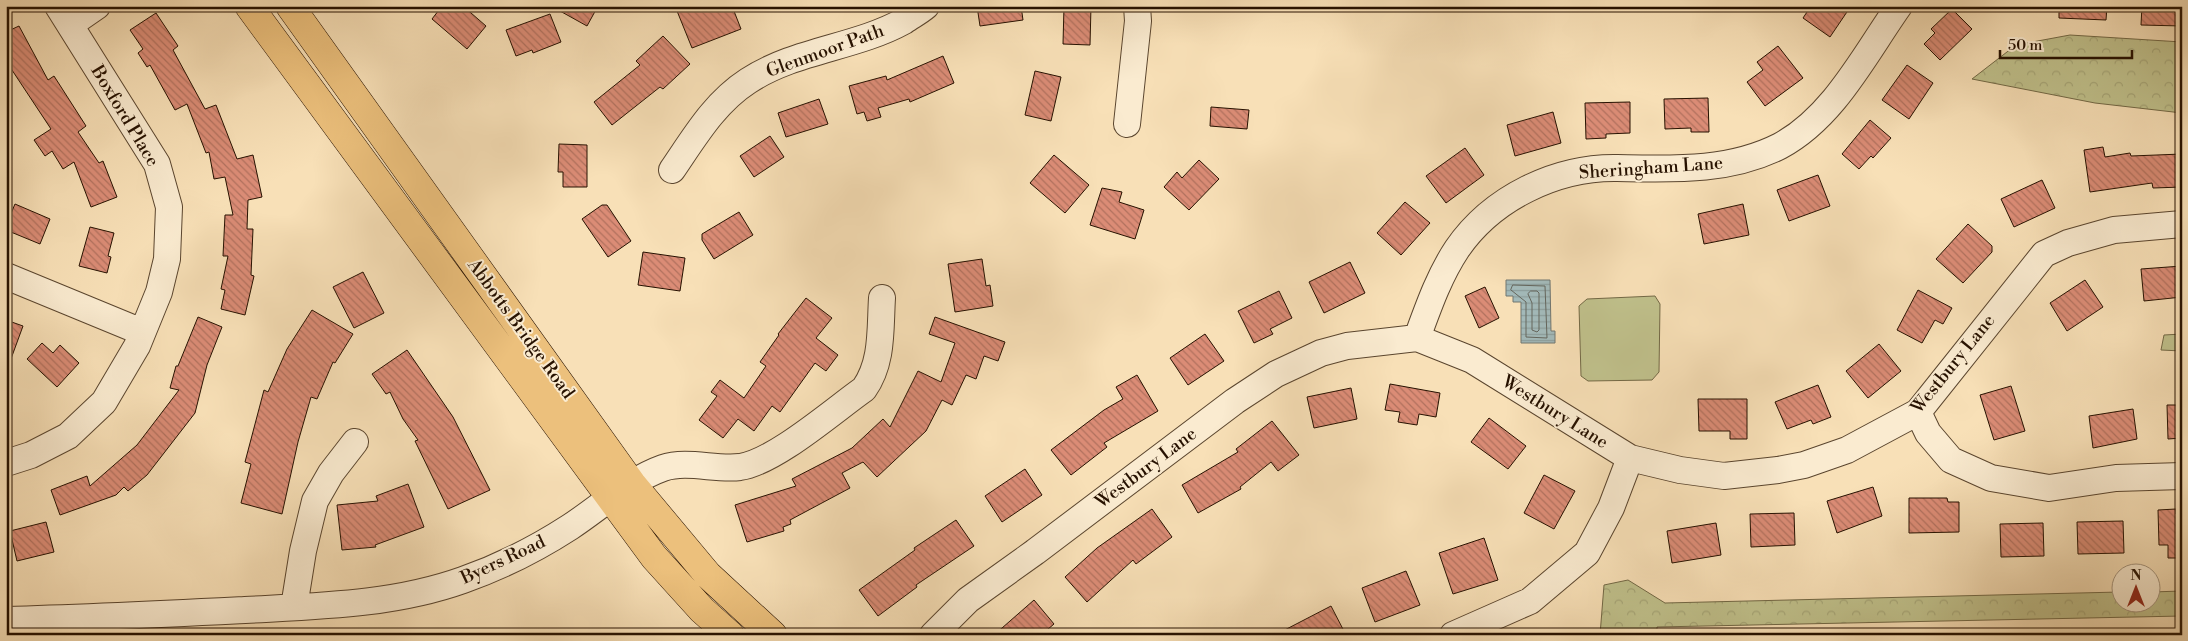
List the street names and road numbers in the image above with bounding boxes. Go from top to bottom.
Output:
street label: Glenmoor Path [763,19,887,83]
street label: Boxford Place [85,60,164,171]
street label: Sheringham Lane [1578,151,1724,185]
street label: Abbotts Bridge Road [462,254,580,404]
street label: Westbury Lane [1905,310,2000,419]
street label: Westbury Lane [1497,370,1612,454]
street label: Westbury Lane [1090,422,1201,514]
street label: Byers Road [456,530,550,590]

